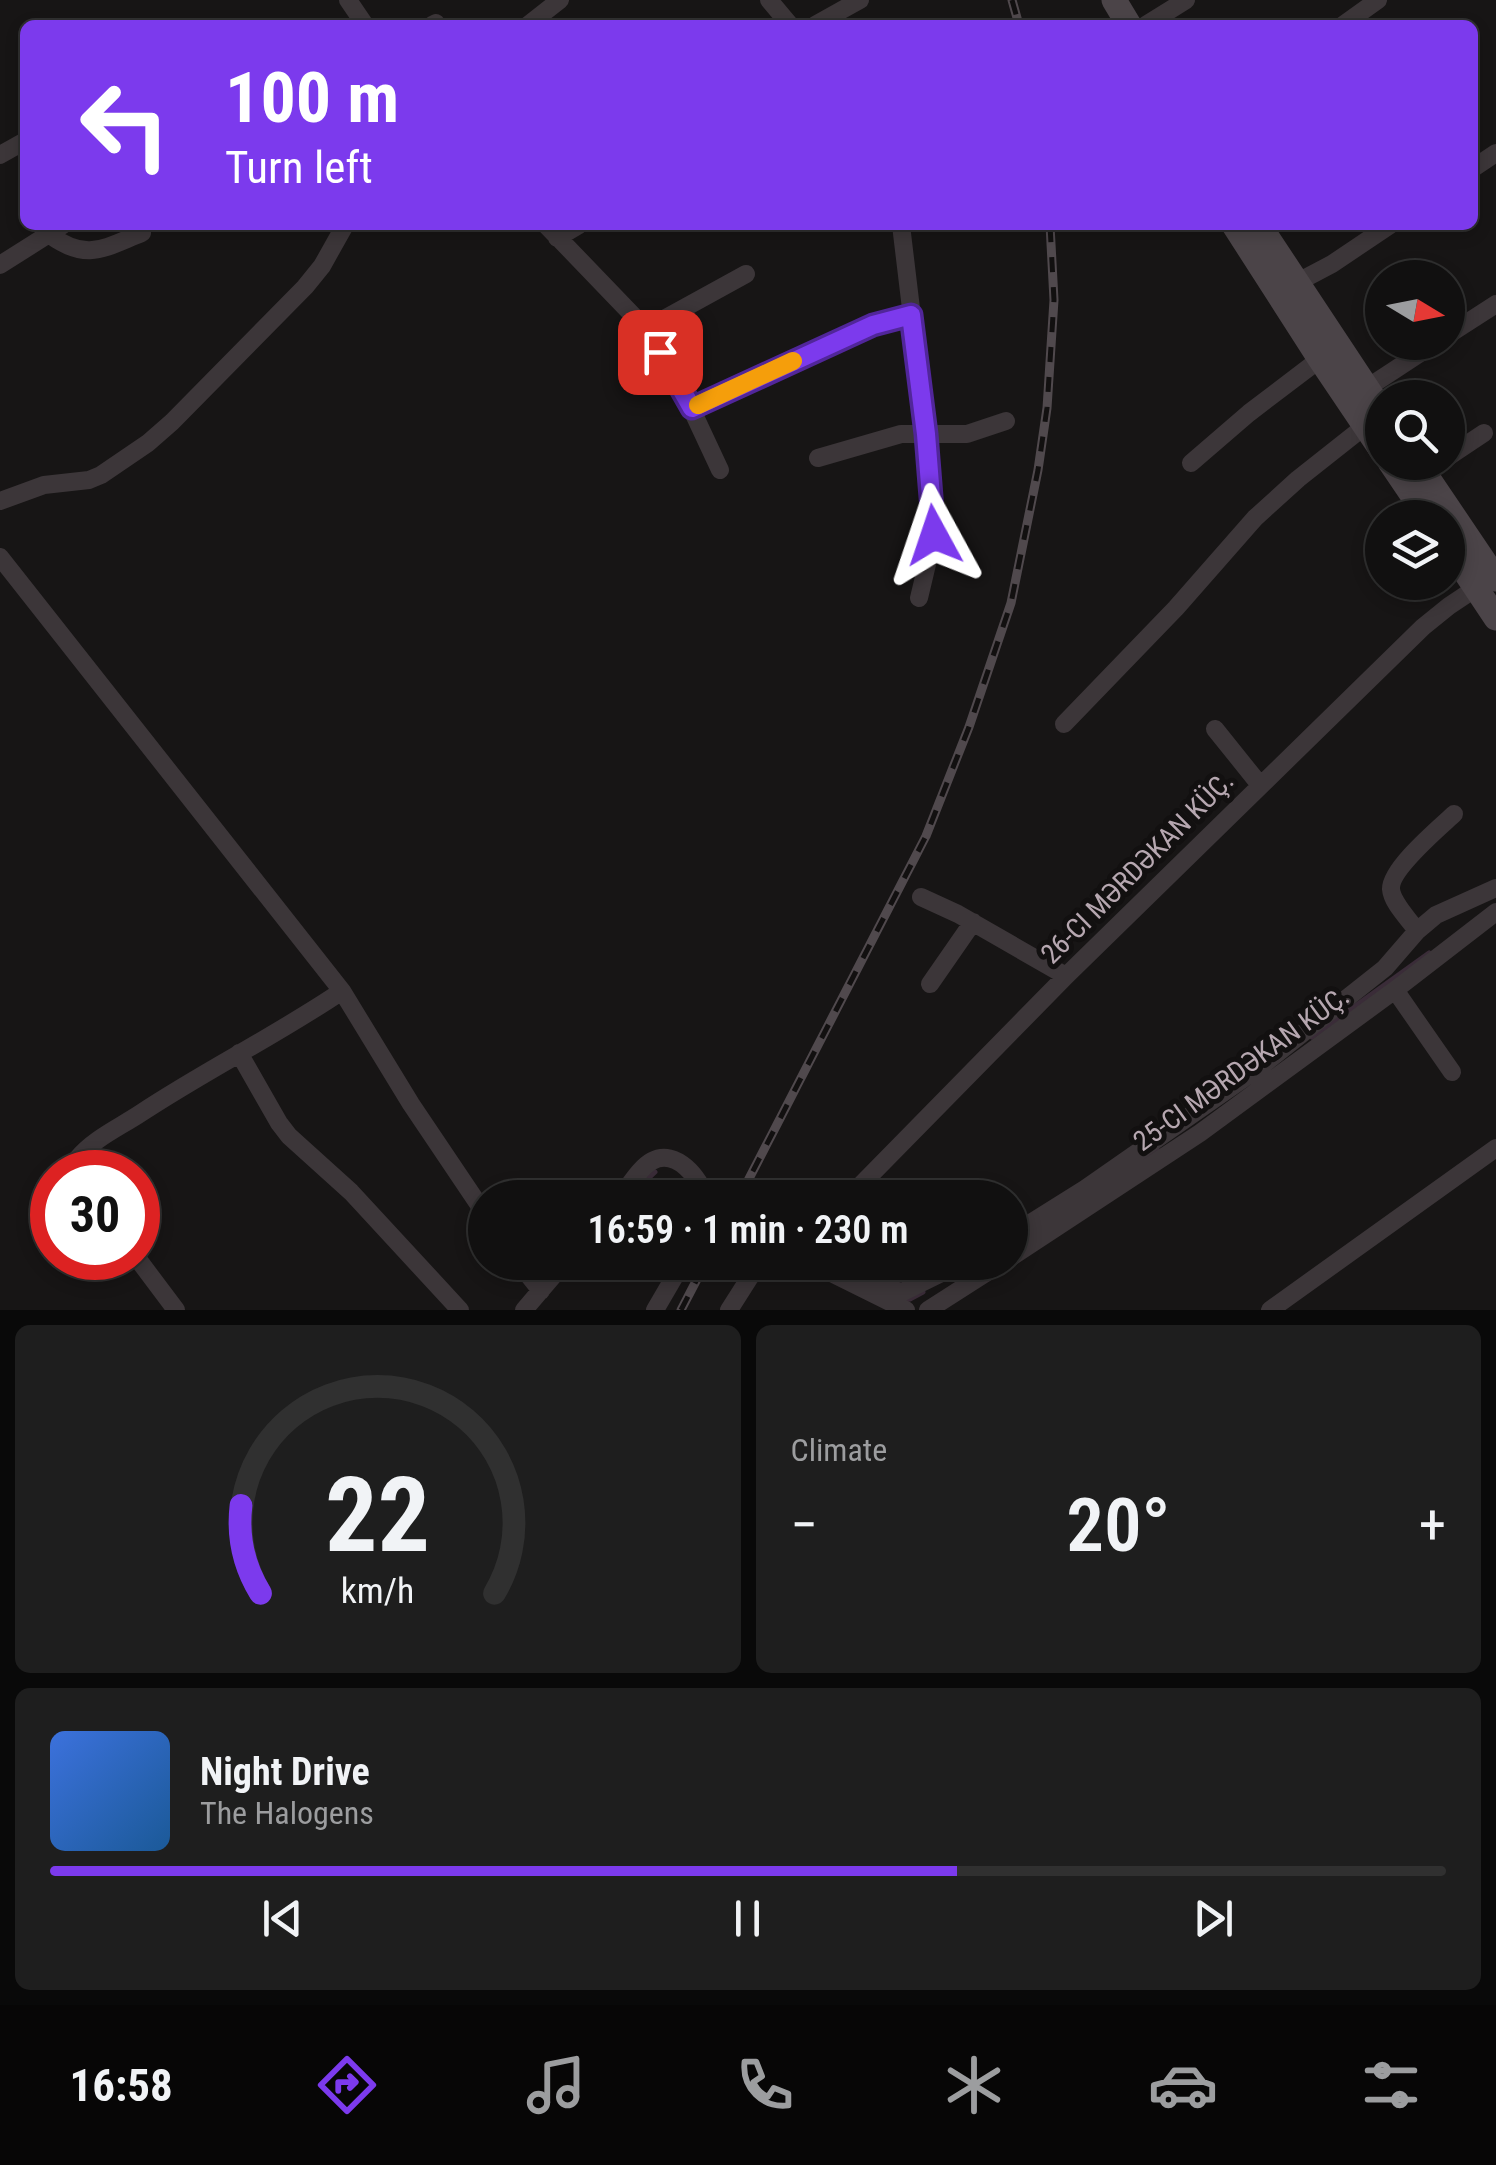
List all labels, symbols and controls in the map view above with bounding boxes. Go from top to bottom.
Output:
text: 100 m [225,57,399,139]
icon: left [60,60,190,190]
text: Turn left [225,141,373,194]
north arrow [1365,260,1465,360]
map controls [1365,260,1465,600]
pin [618,310,703,395]
icon: arrive [633,325,688,380]
button: search [1365,380,1465,480]
position arrow [882,483,986,587]
button: layers [1365,500,1465,600]
street label: 26-CI MƏRDƏKAN KÜÇ. [1034,764,1241,971]
street label: 25-CI MƏRDƏKAN KÜÇ. [1127,979,1356,1158]
speed limit sign: 30 [30,1150,160,1280]
text: 16:59 · 1 min · 230 m [588,1208,908,1252]
text: Climate [791,1431,887,1469]
text: 22 [325,1455,430,1576]
text: 20° [1066,1481,1171,1569]
text: − [791,1493,818,1557]
text: + [1419,1493,1446,1557]
text: km/h [341,1570,415,1612]
text: Night Drive [200,1750,370,1794]
text: The Halogens [200,1794,374,1832]
icon: previous [255,1891,310,1946]
icon: pause [720,1891,775,1946]
icon: next [1186,1891,1241,1946]
icon: directions [312,2050,382,2120]
icon: music [521,2050,591,2120]
icon: phone [730,2050,800,2120]
icon: climate [939,2050,1009,2120]
icon: car [1148,2050,1218,2120]
icon: filters [1356,2050,1426,2120]
text: 16:58 [69,2059,173,2112]

